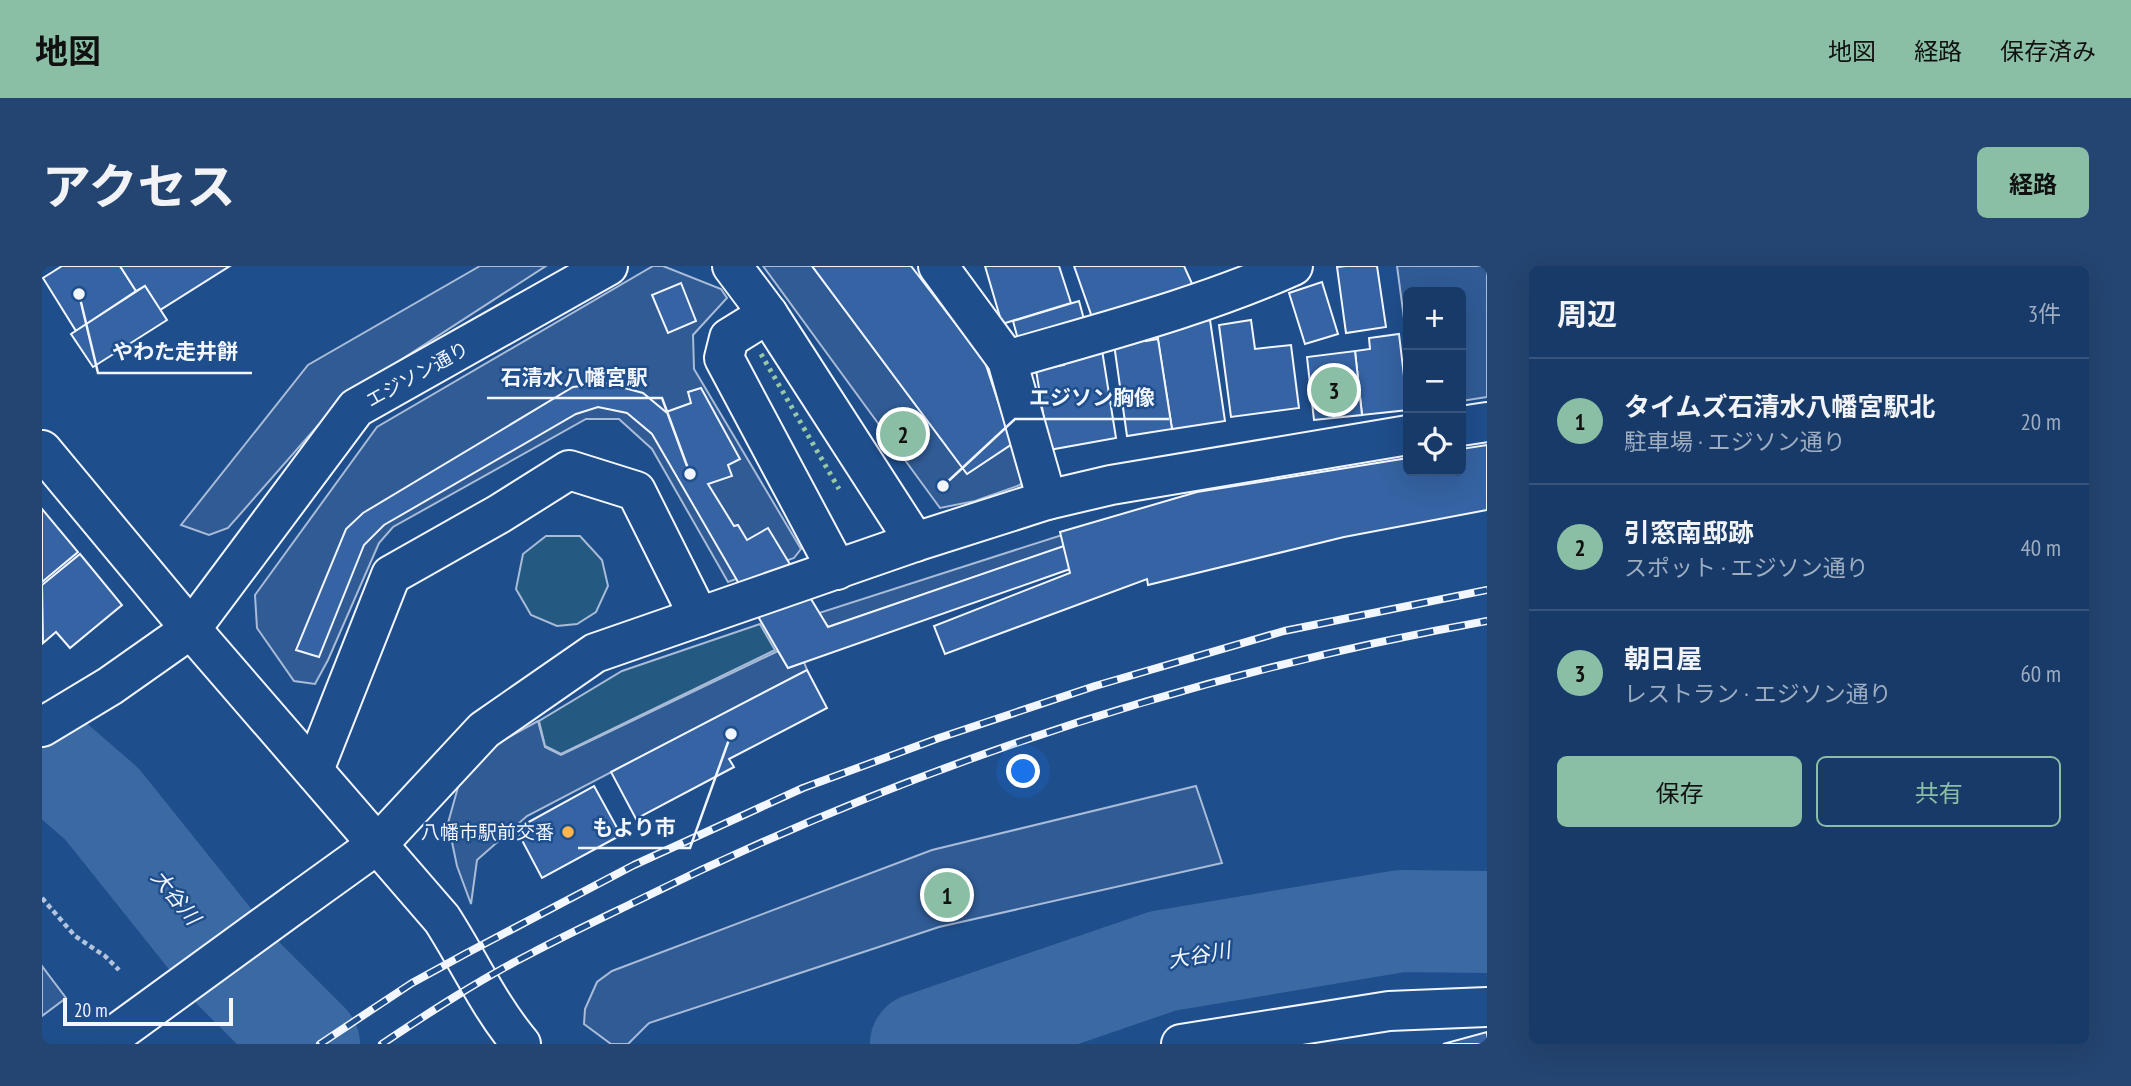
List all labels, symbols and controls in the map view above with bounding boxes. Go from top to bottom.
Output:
text: 地図 [35,29,101,72]
text: 地図 [1828,36,1876,67]
text: 経路 [1914,36,1962,67]
text: 保存済み [2000,36,2096,67]
button: 経路 [1977,147,2089,218]
text: アクセス [42,154,236,218]
map controls [1403,287,1466,476]
button: + [1403,287,1466,350]
text: 周辺 [1557,294,1617,333]
text: 3件 [2028,299,2061,328]
callout: やわた走井餅 [98,331,252,373]
street label: エジソン通り [361,336,473,412]
text: やわた走井餅 [112,338,238,365]
button: − [1403,350,1466,413]
callout: 石清水八幡宮駅 [487,356,662,398]
text: 石清水八幡宮駅 [501,364,648,391]
pin: 3 [1311,364,1357,416]
callout: エジソン胸像 [1015,377,1169,419]
text: エジソン胸像 [1029,384,1155,411]
text: タイムズ石清水八幡宮駅北 [1624,390,1935,423]
text: 1 [1575,407,1586,436]
text: 20 m [2020,407,2061,436]
pin: 2 [880,408,926,460]
button: locate [1403,413,1466,476]
text: 駐車場 · エジソン通り [1624,427,1846,456]
text: 引窓南邸跡 [1624,516,1754,549]
text: 2 [1575,533,1586,562]
text: 40 m [2020,533,2061,562]
text: スポット · エジソン通り [1624,553,1869,582]
text: 朝日屋 [1624,642,1702,675]
text: 3 [1575,659,1586,688]
text: 60 m [2020,659,2061,688]
text: レストラン · エジソン通り [1624,679,1892,708]
your location [1006,754,1040,788]
button: 保存 [1557,756,1802,827]
button: 共有 [1816,756,2061,827]
callout: もより市 [578,806,690,848]
text: もより市 [592,814,676,841]
place label: 八幡市駅前交番 [421,820,554,844]
marker: 八幡市駅前交番 [560,824,576,840]
water label: 大谷川 [146,864,208,932]
pin: 1 [924,869,970,921]
water label: 大谷川 [1166,936,1234,974]
scale bar [63,995,233,1027]
text: 20 m [74,998,108,1022]

